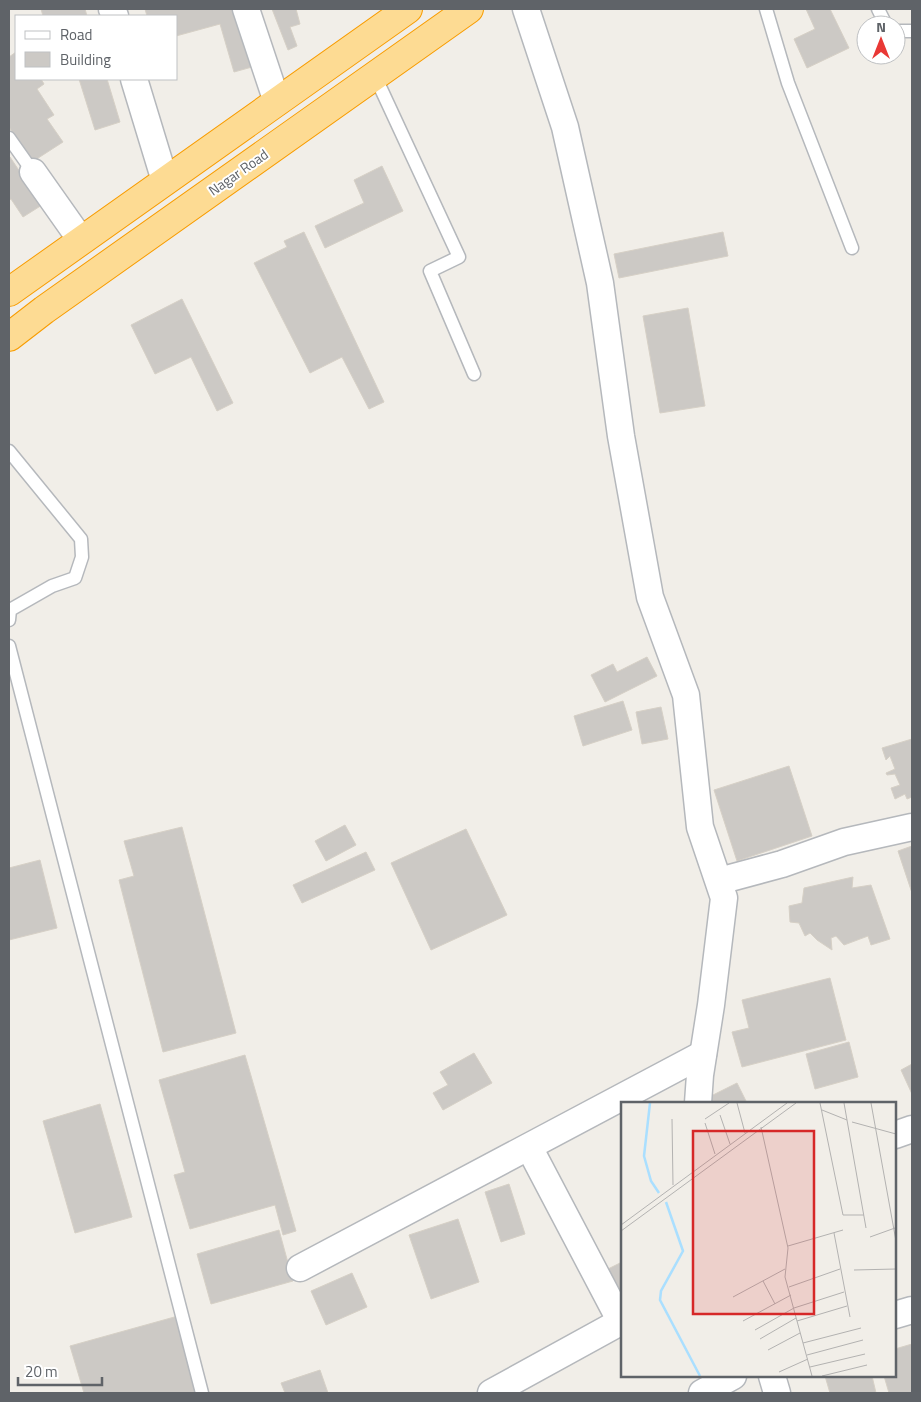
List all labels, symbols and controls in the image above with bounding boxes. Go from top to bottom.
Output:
legend [15,15,178,80]
north arrow [856,15,906,65]
text: N [876,16,886,37]
text: Road [60,23,92,46]
text: Building [60,48,111,71]
street label: Nagar Road [204,144,272,200]
inset map [621,1102,896,1377]
scale bar [18,1354,101,1386]
text: 20 m [25,1360,58,1383]

